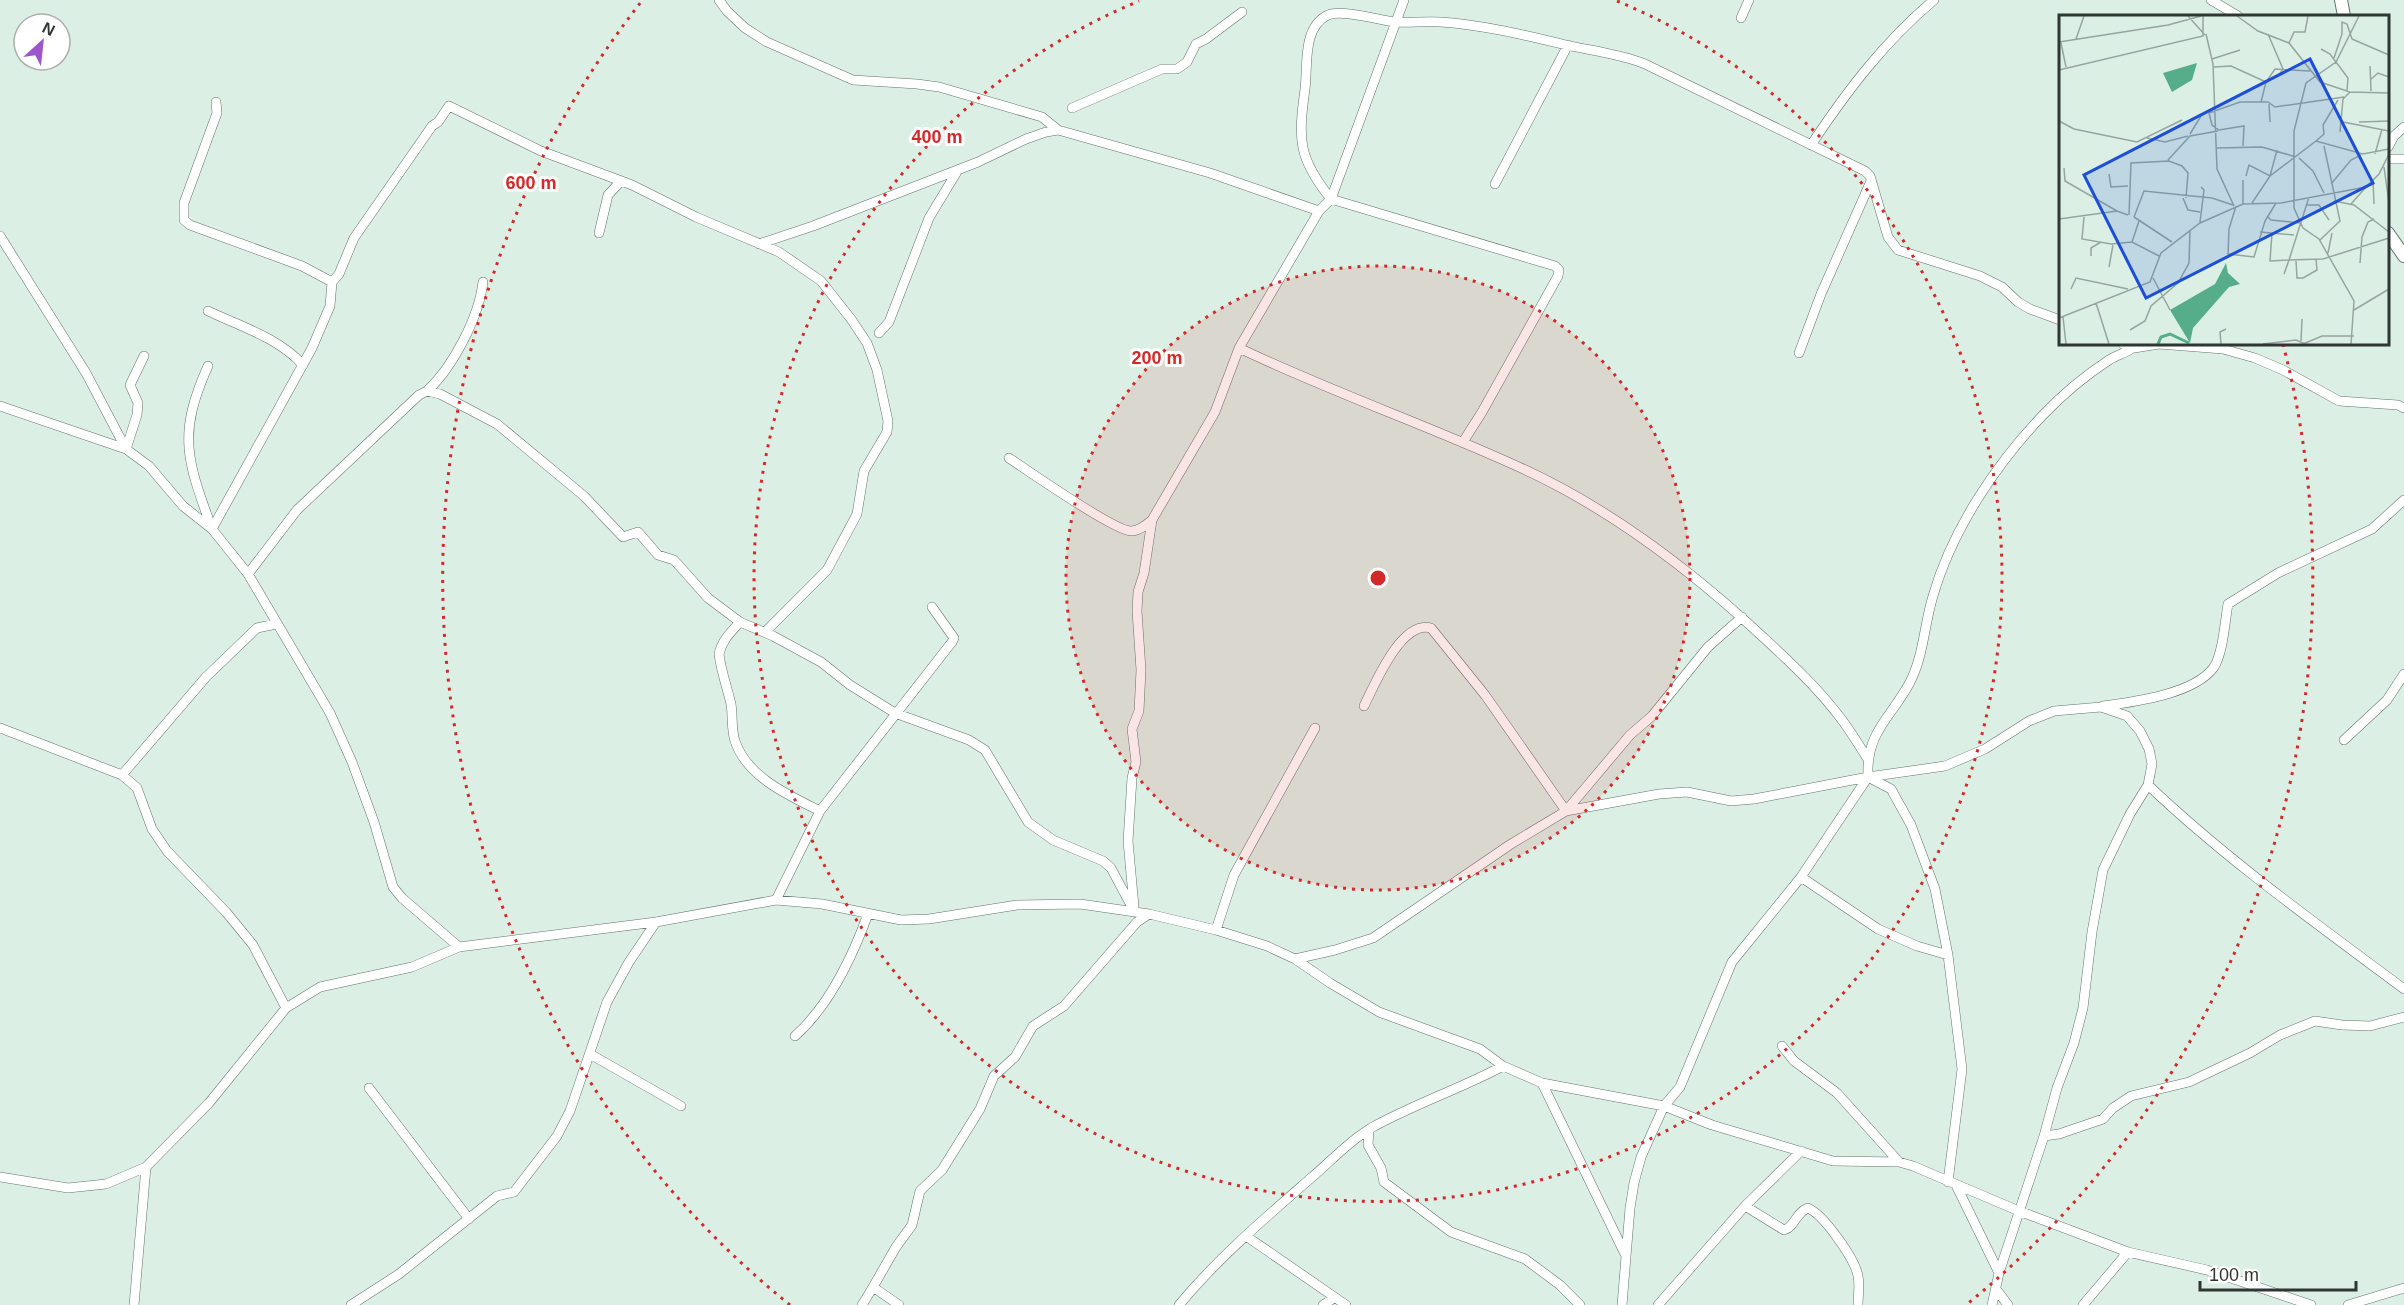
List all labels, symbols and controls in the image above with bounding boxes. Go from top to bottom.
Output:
north arrow [12,12,72,72]
inset map [2059,15,2389,345]
text: N [40,19,58,39]
text: 400 m [911,127,963,147]
text: 600 m [505,173,557,193]
text: 200 m [1131,348,1183,368]
centre of rings [1368,568,1388,588]
scale bar [2200,1254,2356,1292]
text: 100 m [2209,1265,2259,1285]

